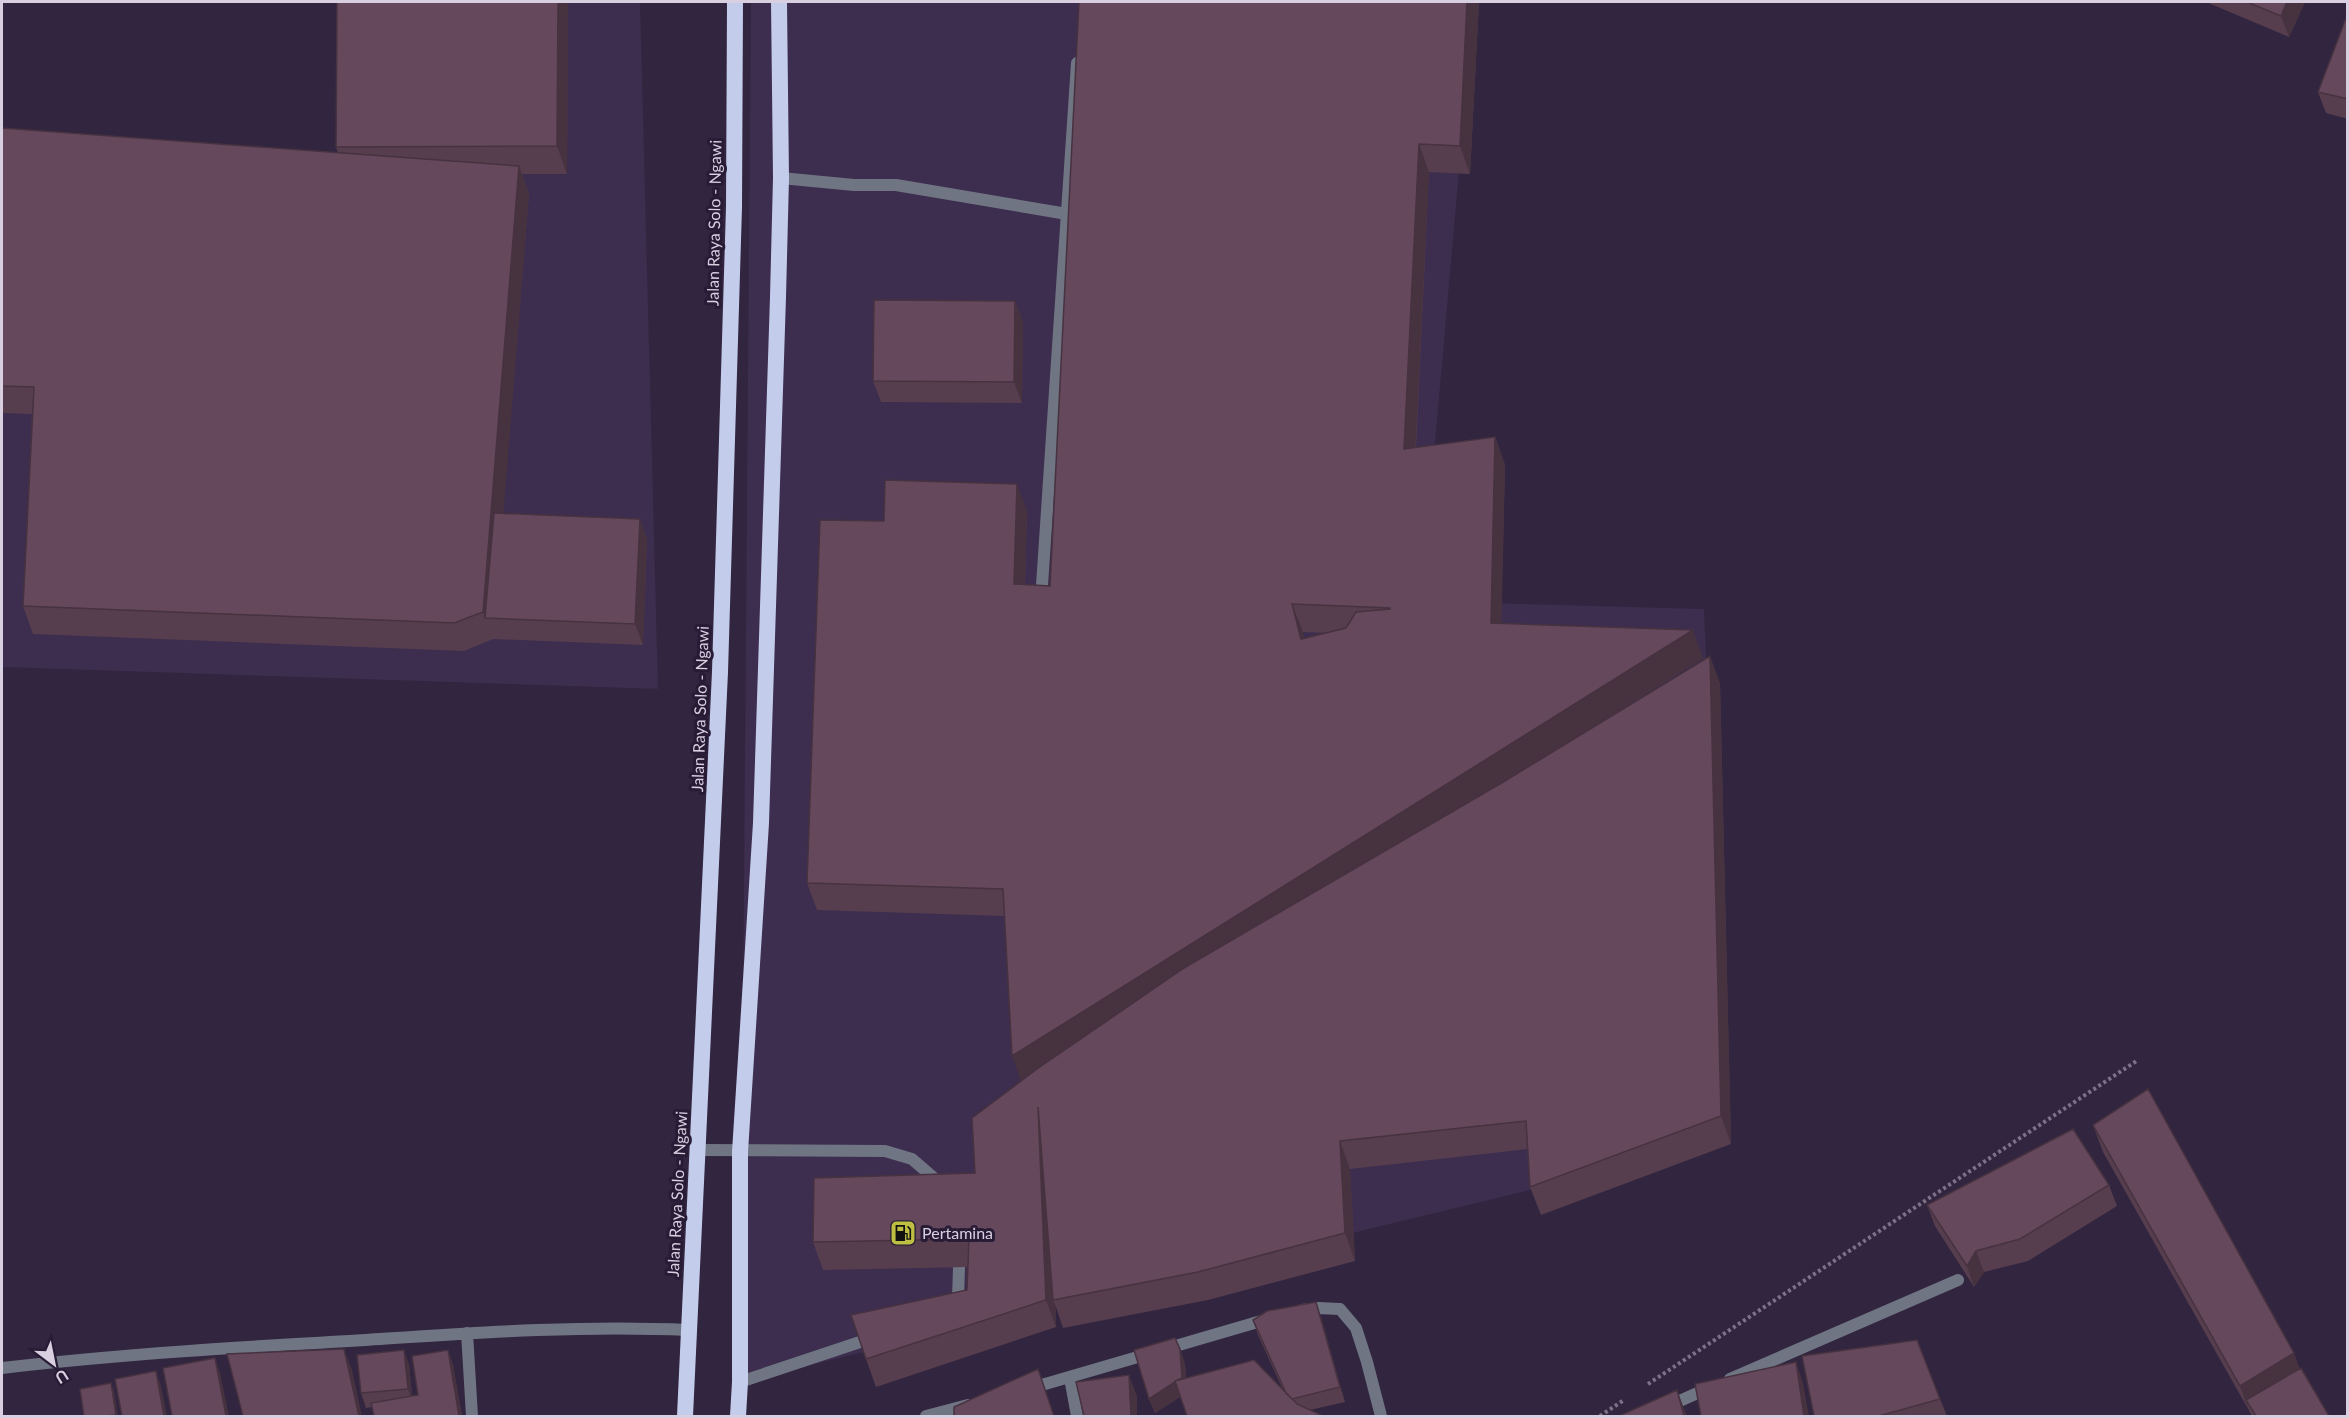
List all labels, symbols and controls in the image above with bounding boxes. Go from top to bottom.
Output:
street label: Jalan Raya Solo - Ngawi [703,140,724,306]
street label: Jalan Raya Solo - Ngawi [687,626,712,792]
street label: Jalan Raya Solo - Ngawi [663,1110,690,1277]
fuel station icon: Pertamina [888,1218,918,1248]
place label: Pertamina [922,1223,993,1242]
north arrow [24,1334,84,1394]
text: U [52,1366,72,1388]

